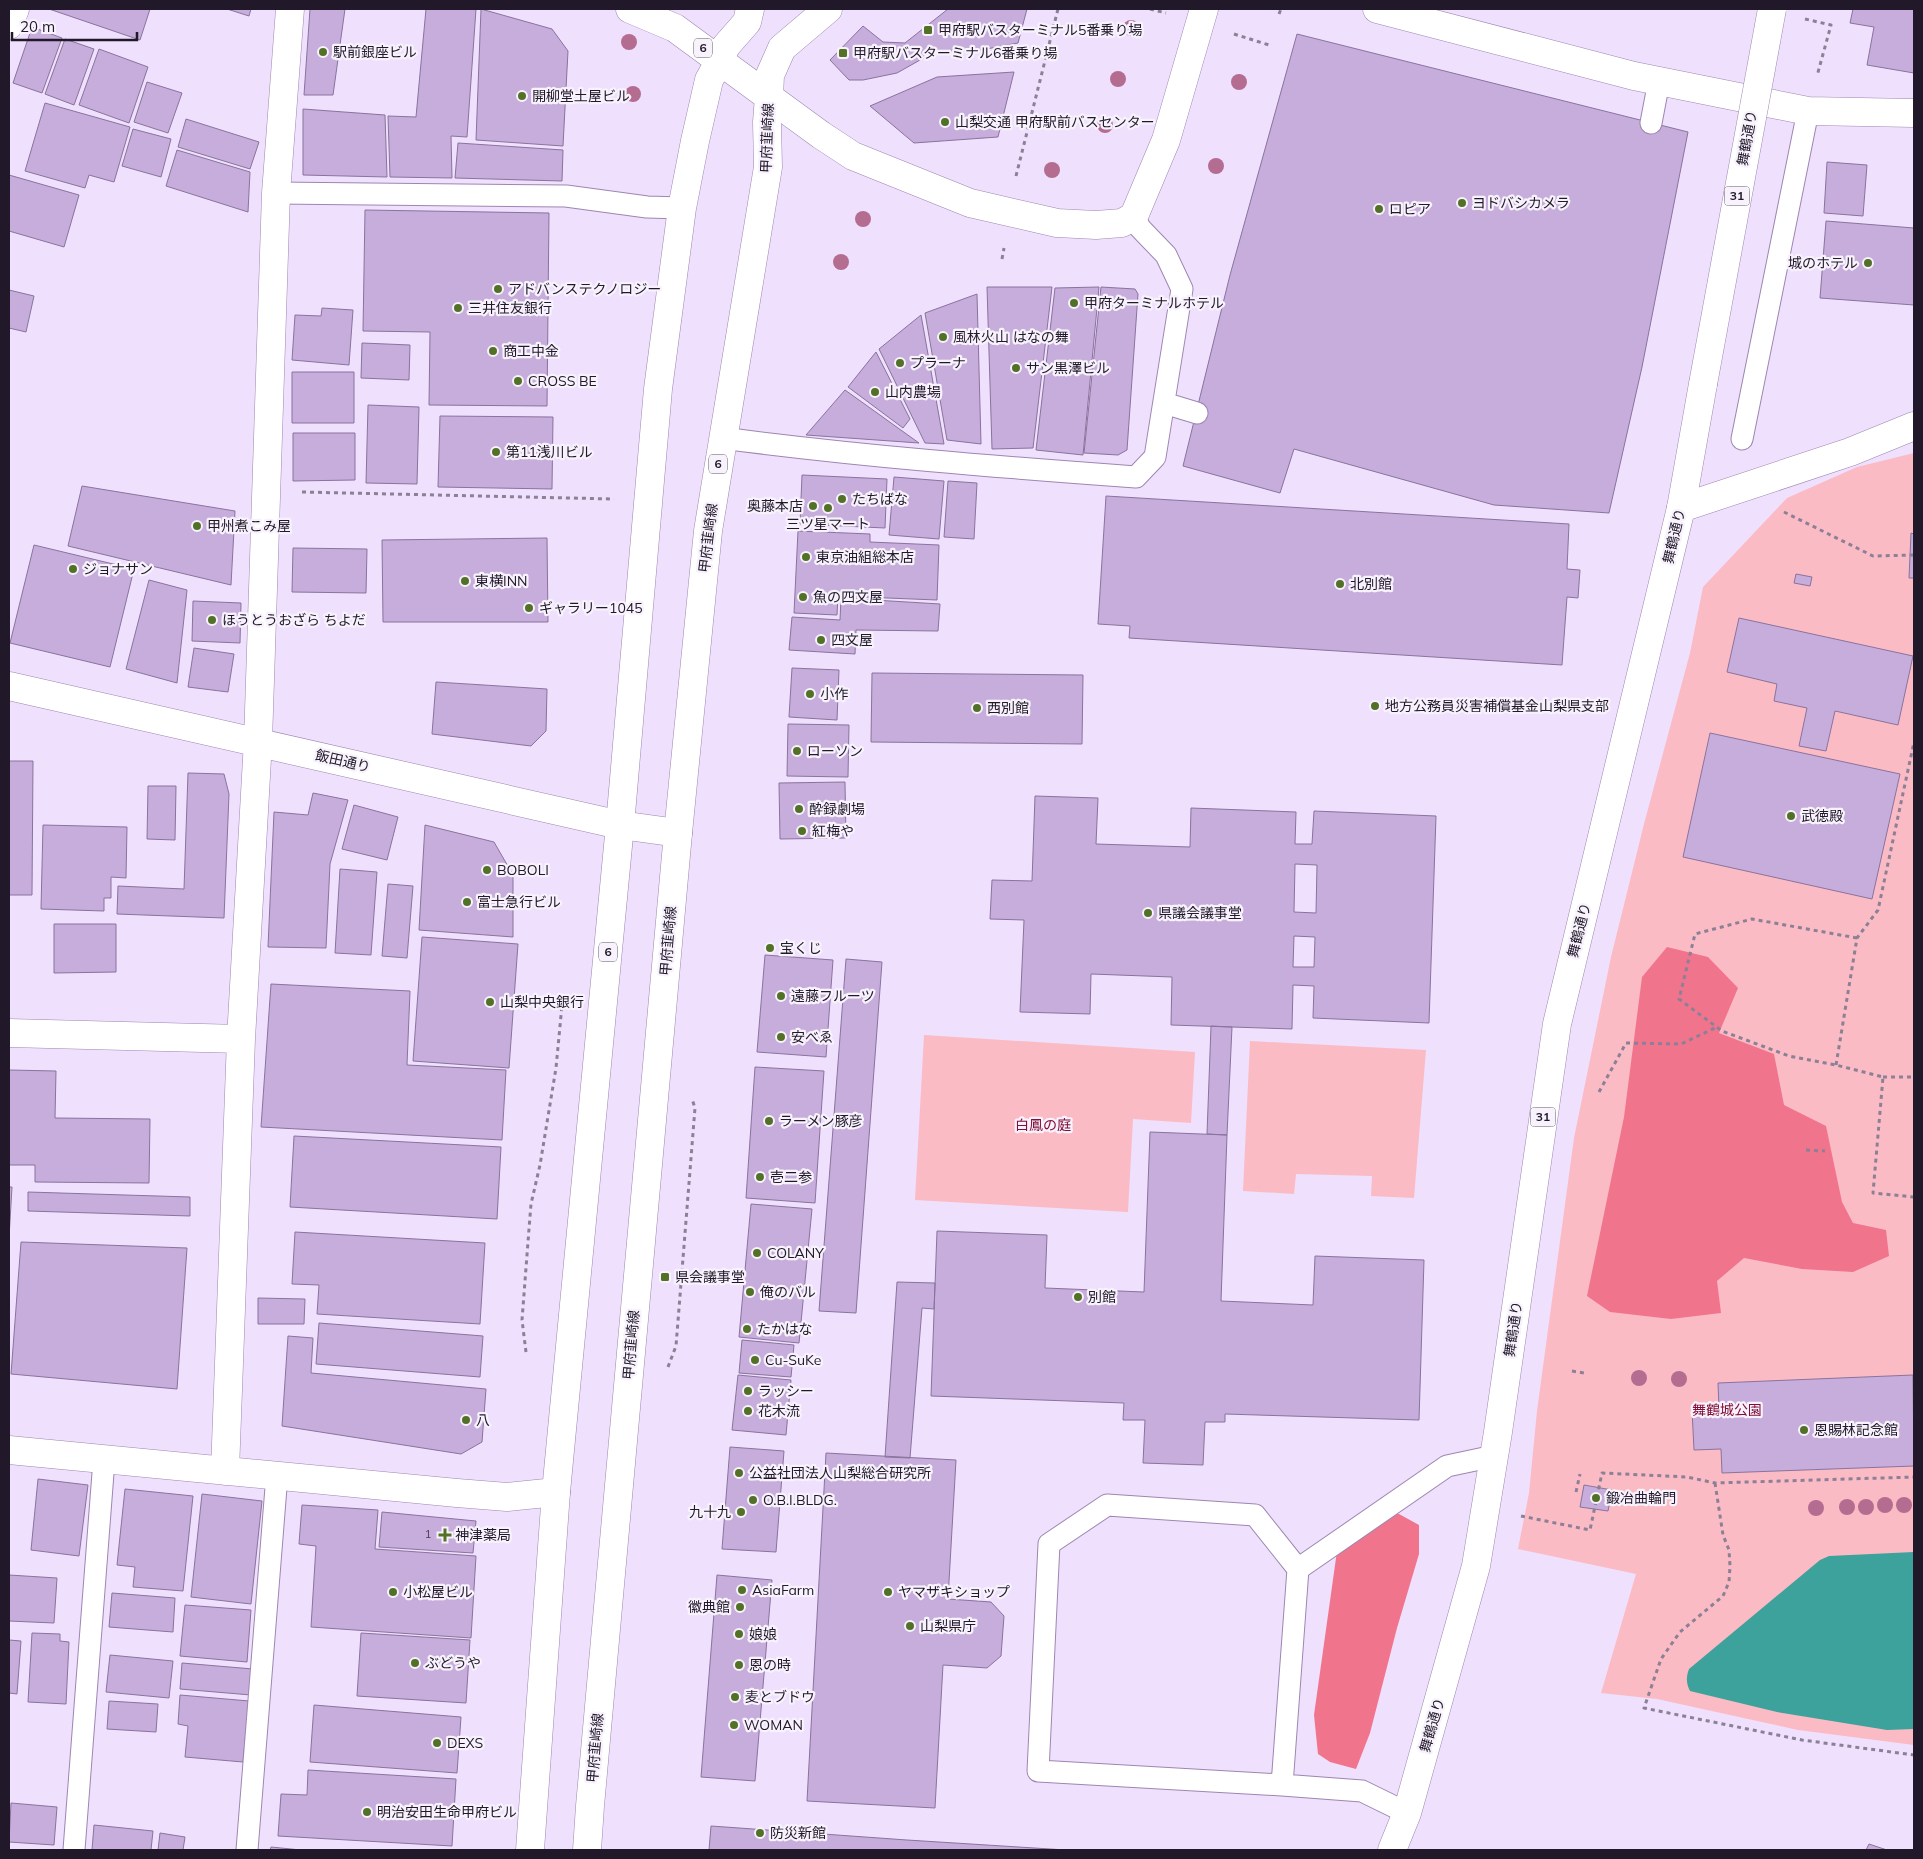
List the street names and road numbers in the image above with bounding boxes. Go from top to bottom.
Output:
road number: 6 [694,38,712,58]
street label: 甲府韮崎線 [757,103,777,173]
street label: 舞鶴通り [1733,109,1761,167]
road number: 31 [1724,187,1750,206]
road number: 6 [709,454,727,474]
street label: 甲府韮崎線 [695,502,721,574]
street label: 舞鶴通り [1659,507,1689,565]
street label: 飯田通り [314,746,372,776]
street label: 舞鶴通り [1563,901,1595,959]
street label: 甲府韮崎線 [656,905,680,977]
road number: 6 [599,942,617,962]
road number: 31 [1530,1108,1556,1126]
street label: 舞鶴通り [1500,1300,1526,1358]
street label: 甲府韮崎線 [619,1309,643,1381]
street label: 舞鶴通り [1416,1696,1448,1754]
street label: 甲府韮崎線 [583,1712,607,1784]

